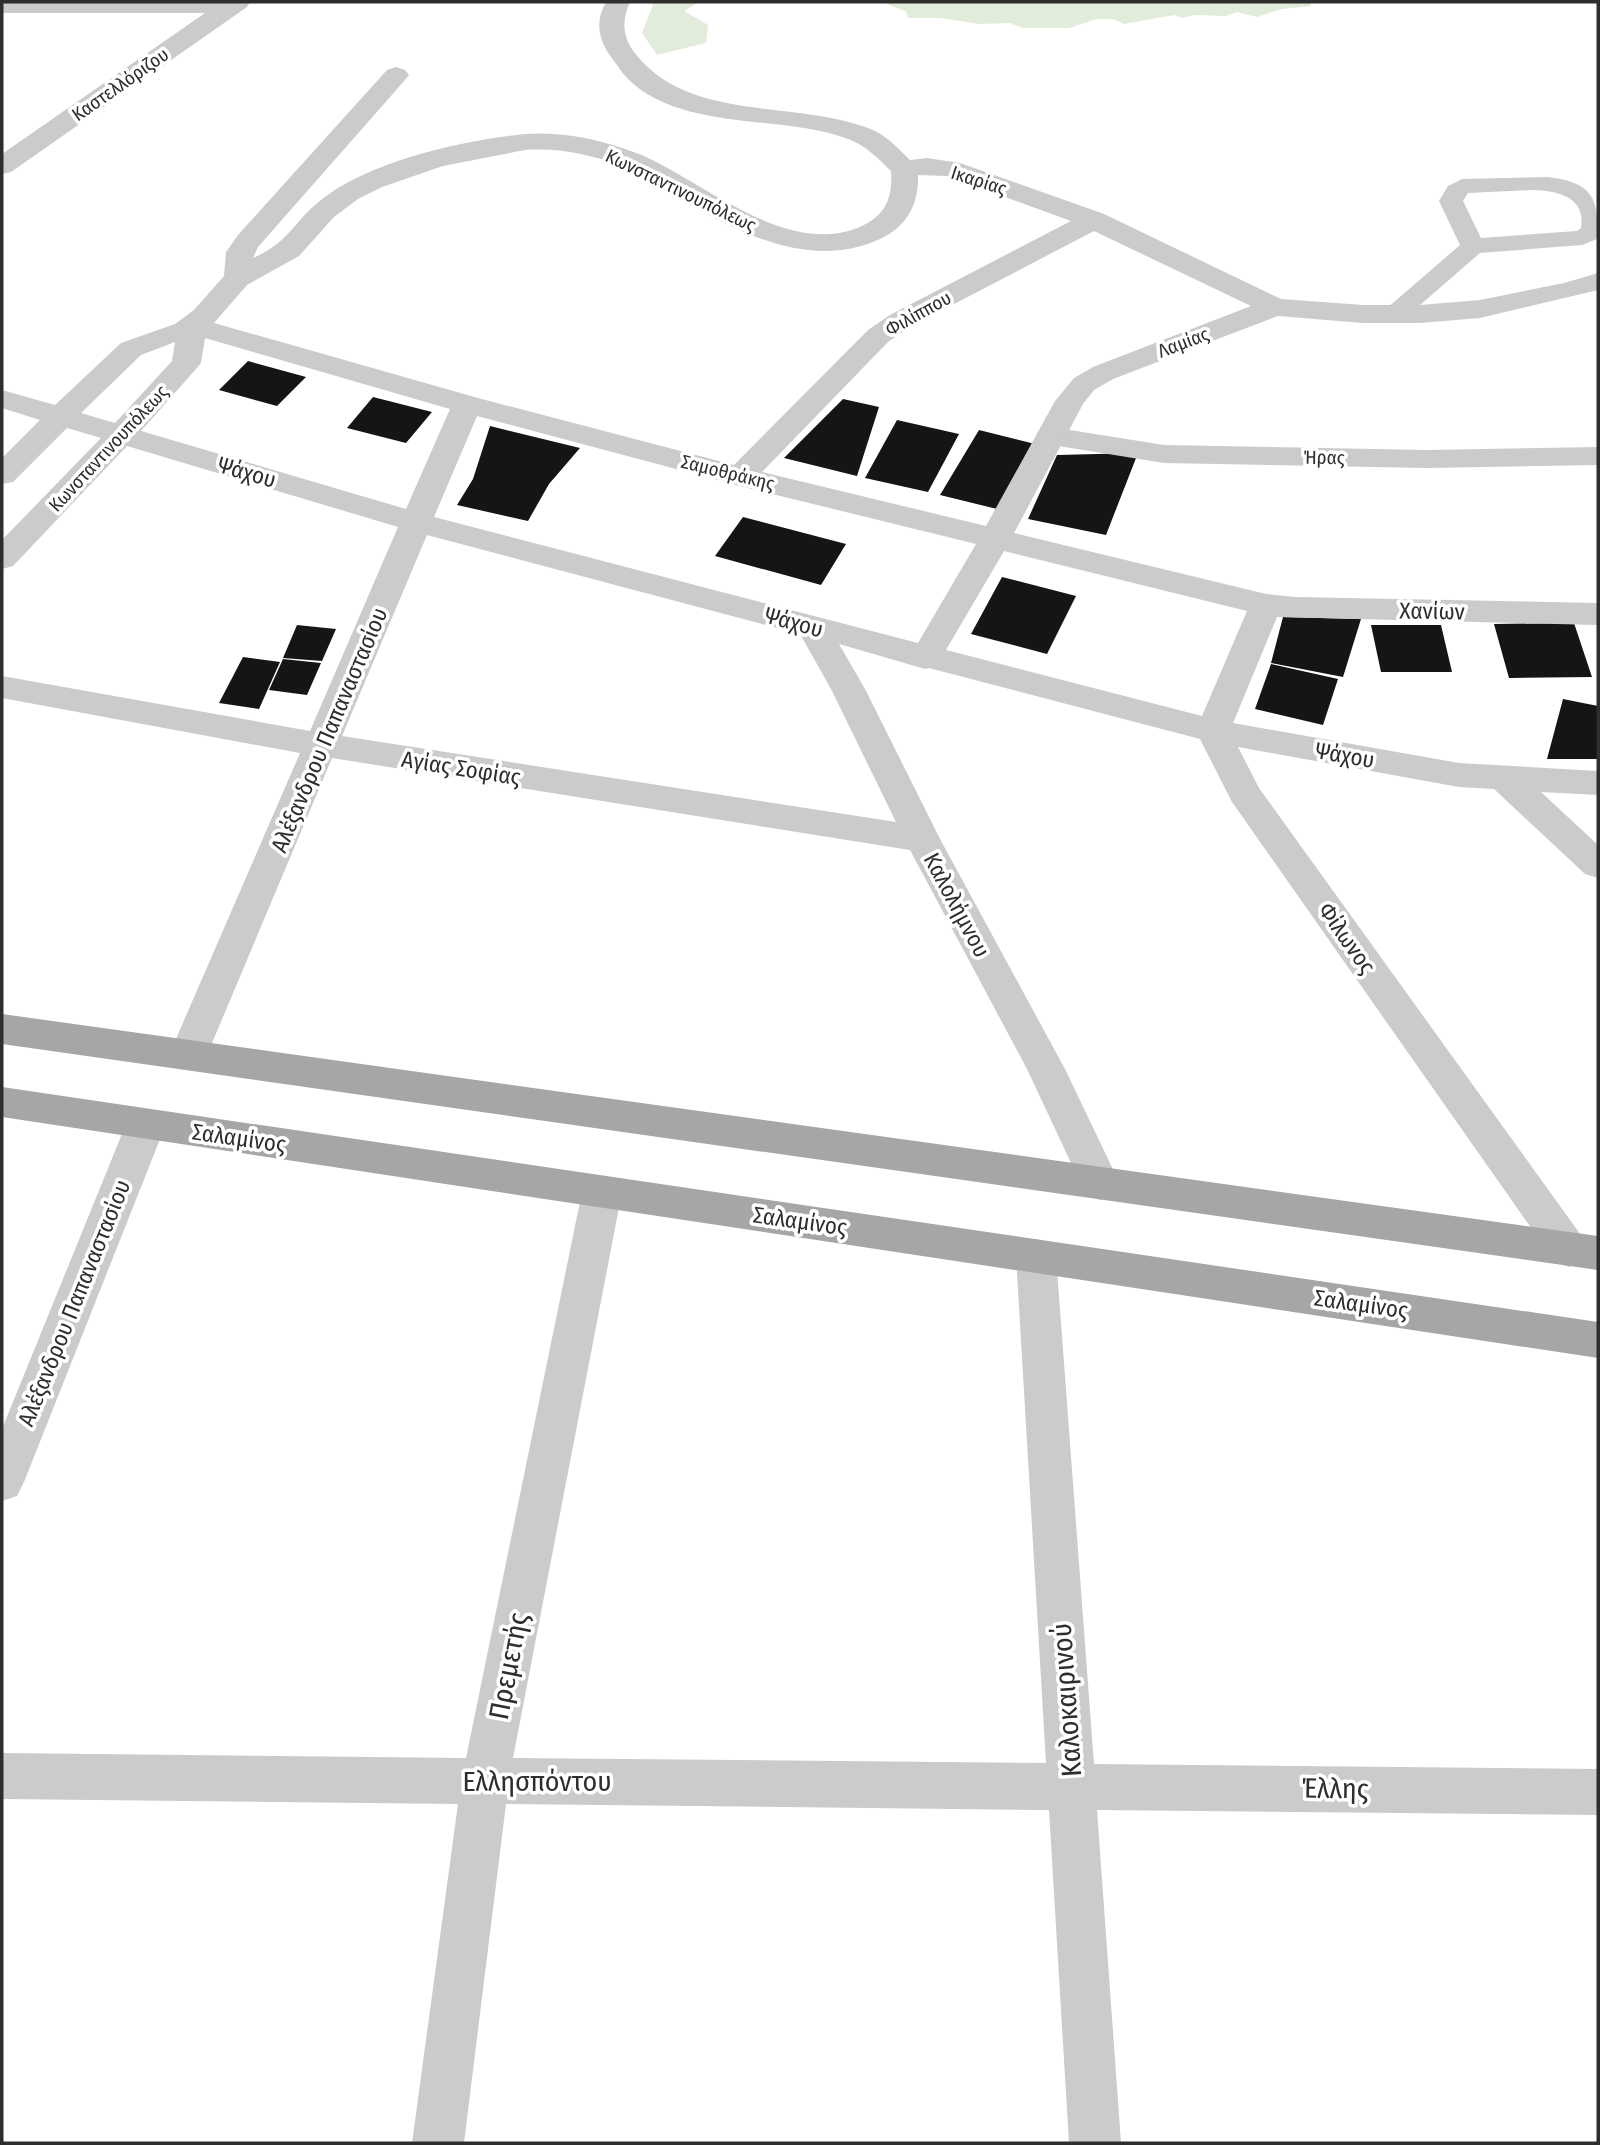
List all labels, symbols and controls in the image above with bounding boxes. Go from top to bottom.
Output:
street label: Καστελλόριζου [68,43,173,126]
street label: Κωνσταντινουπόλεως [602,144,760,237]
street label: Ικαρίας [948,161,1009,200]
street label: Φιλίππου [881,286,955,341]
street label: Λαμίας [1154,322,1212,363]
street label: Κωνσταντινουπόλεως [44,380,173,516]
street label: Ήρας [1303,446,1345,469]
street label: Ψάχου [215,450,279,494]
street label: Σαμοθράκης [679,450,777,495]
street label: Χανίων [1399,596,1465,626]
street label: Ψάχου [762,601,826,643]
street label: Αλέξανδρου Παπαναστασίου [265,603,393,857]
street label: Ψάχου [1313,736,1377,774]
street label: Αγίας Σοφίας [400,745,523,791]
street label: Καλολήμνου [918,848,996,962]
street label: Φίλωνος [1312,897,1382,979]
street label: Σαλαμίνος [190,1118,288,1158]
street label: Αλέξανδρου Παπαναστασίου [12,1176,136,1430]
street label: Σαλαμίνος [751,1201,849,1241]
street label: Σαλαμίνος [1312,1284,1410,1324]
street label: Πρεμετής [482,1610,535,1722]
street label: Καλοκαιρινού [1045,1622,1088,1778]
street label: Ελλησπόντου [462,1765,612,1798]
street label: Έλλης [1301,1771,1369,1806]

